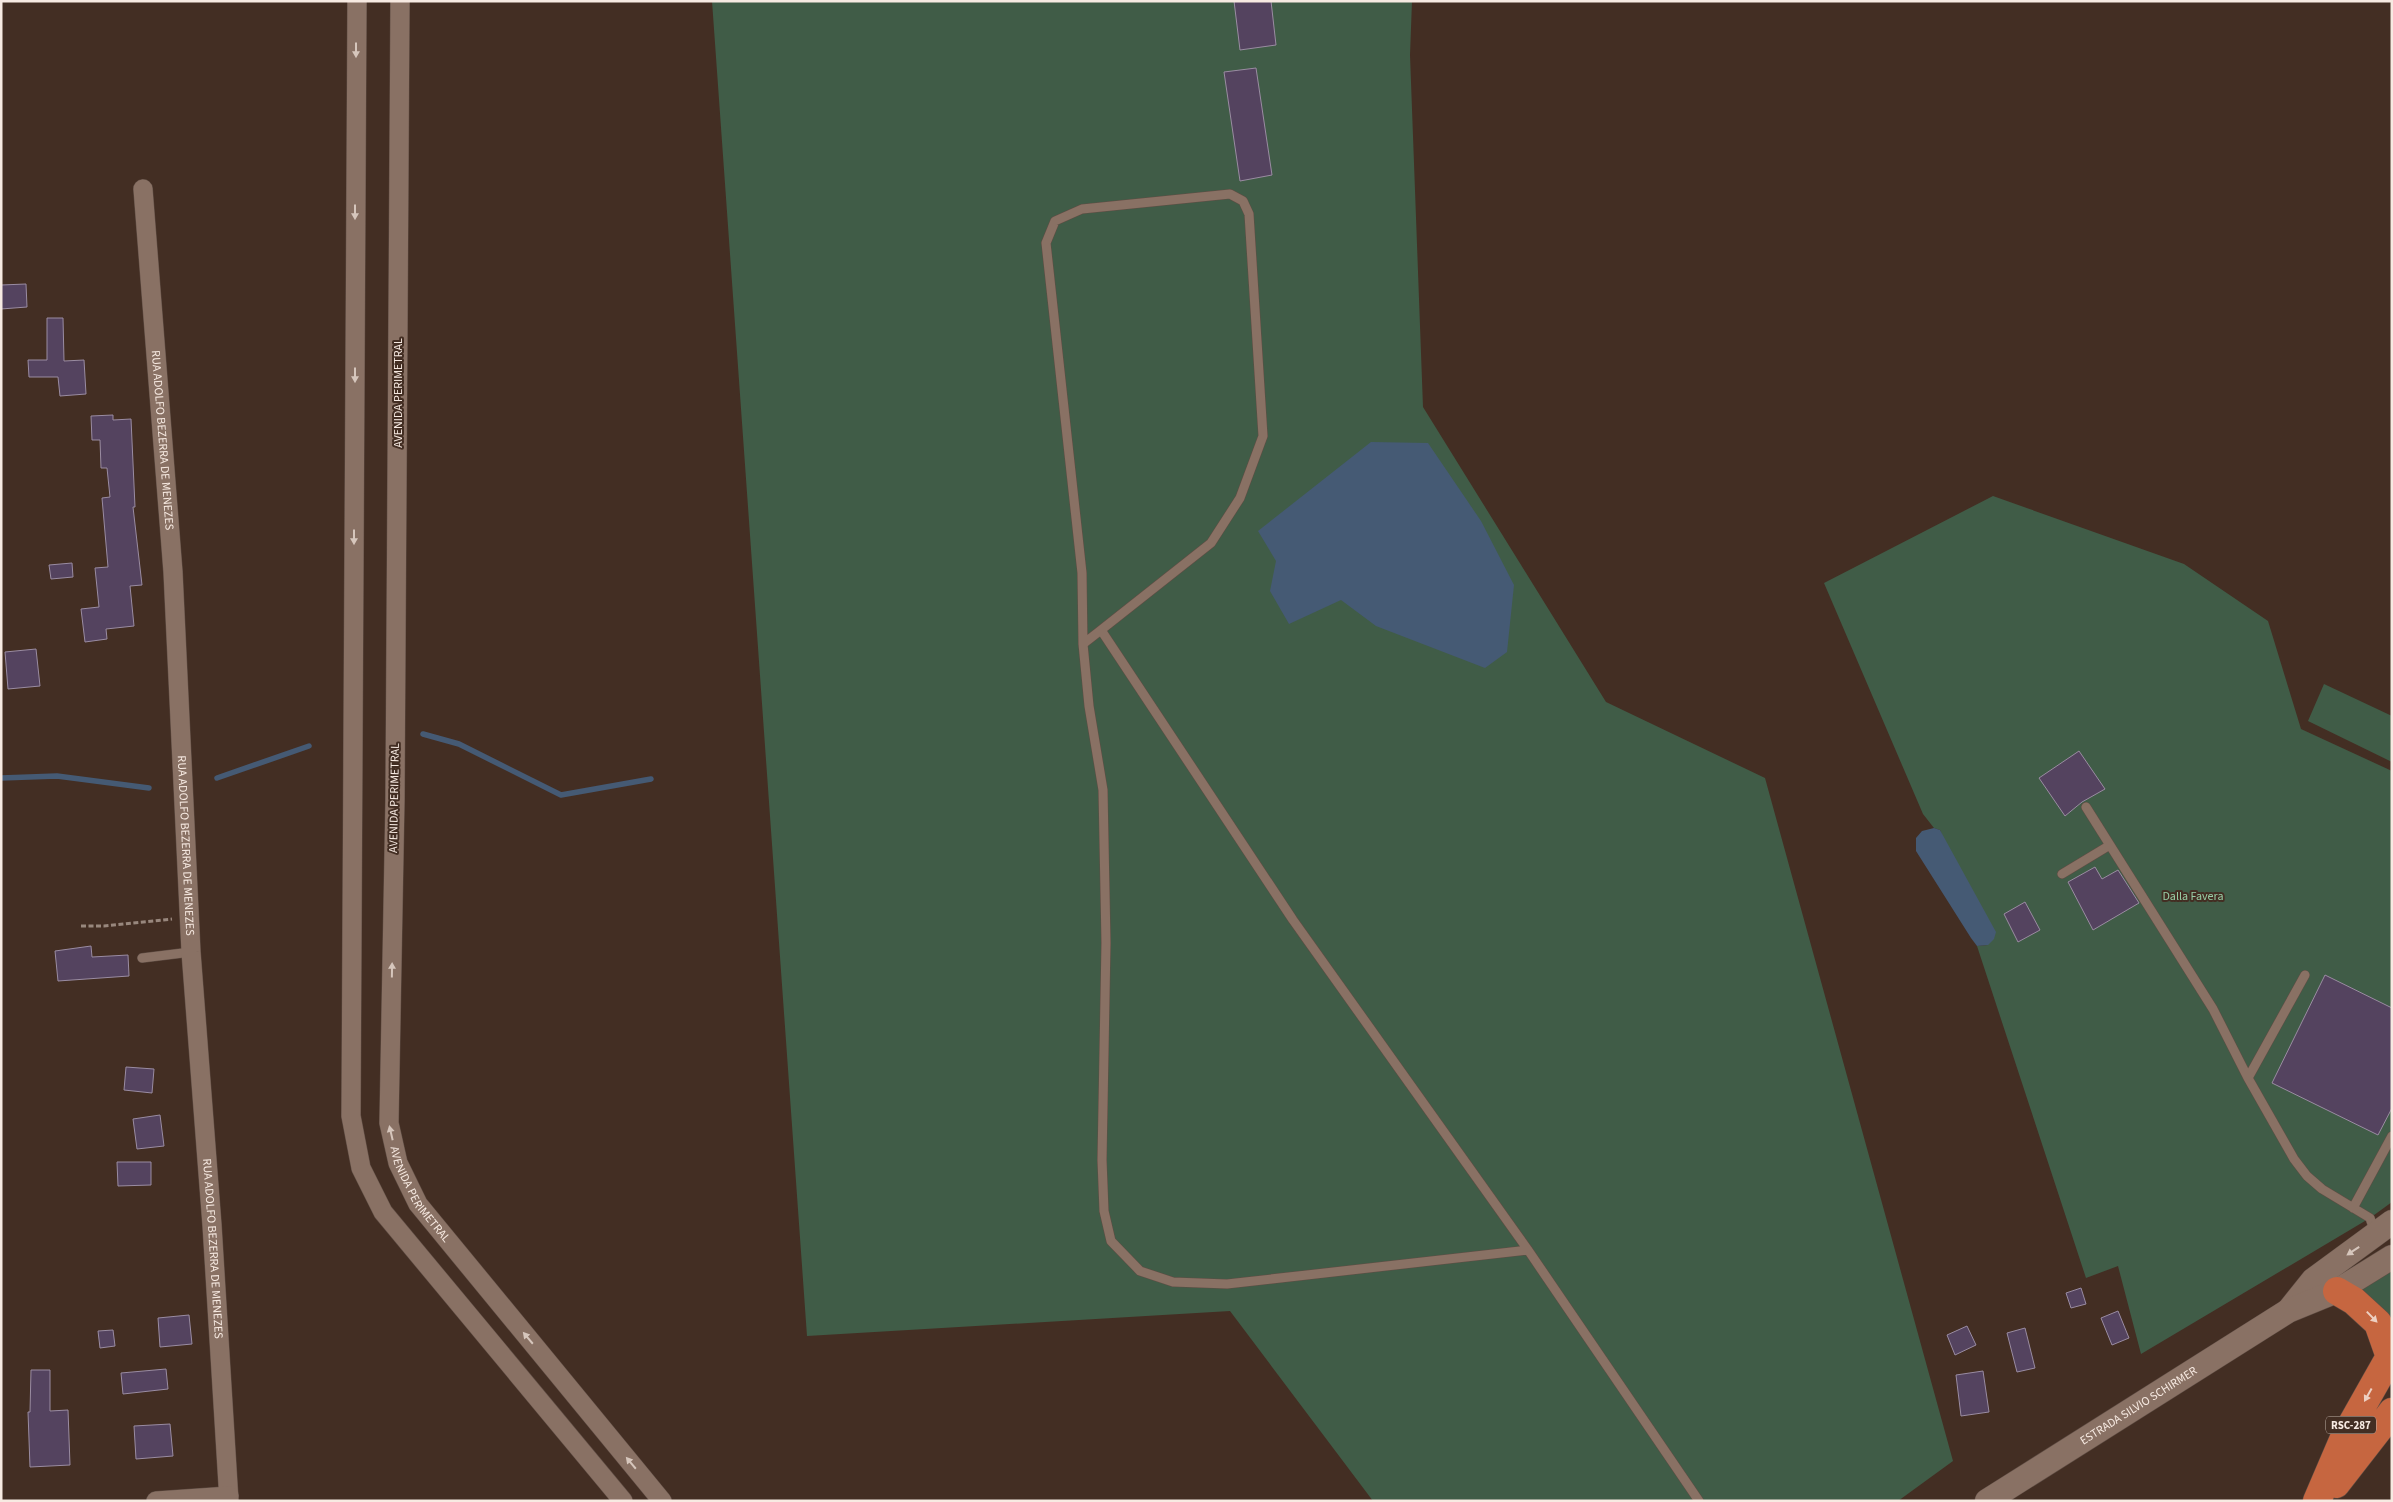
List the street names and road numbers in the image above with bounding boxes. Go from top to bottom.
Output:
street label: AVENIDA PERIMETRAL [390,338,407,448]
street label: RUA ADOLFO BEZERRA DE MENEZES [147,350,178,531]
street label: AVENIDA PERIMETRAL [385,743,404,853]
street label: RUA ADOLFO BEZERRA DE MENEZES [173,755,198,936]
street label: AVENIDA PERIMETRAL [385,1145,454,1246]
street label: RUA ADOLFO BEZERRA DE MENEZES [198,1158,227,1339]
street label: ESTRADA SILVIO SCHIRMER [2077,1362,2201,1449]
road number: RSC-287 [2326,1416,2376,1434]

